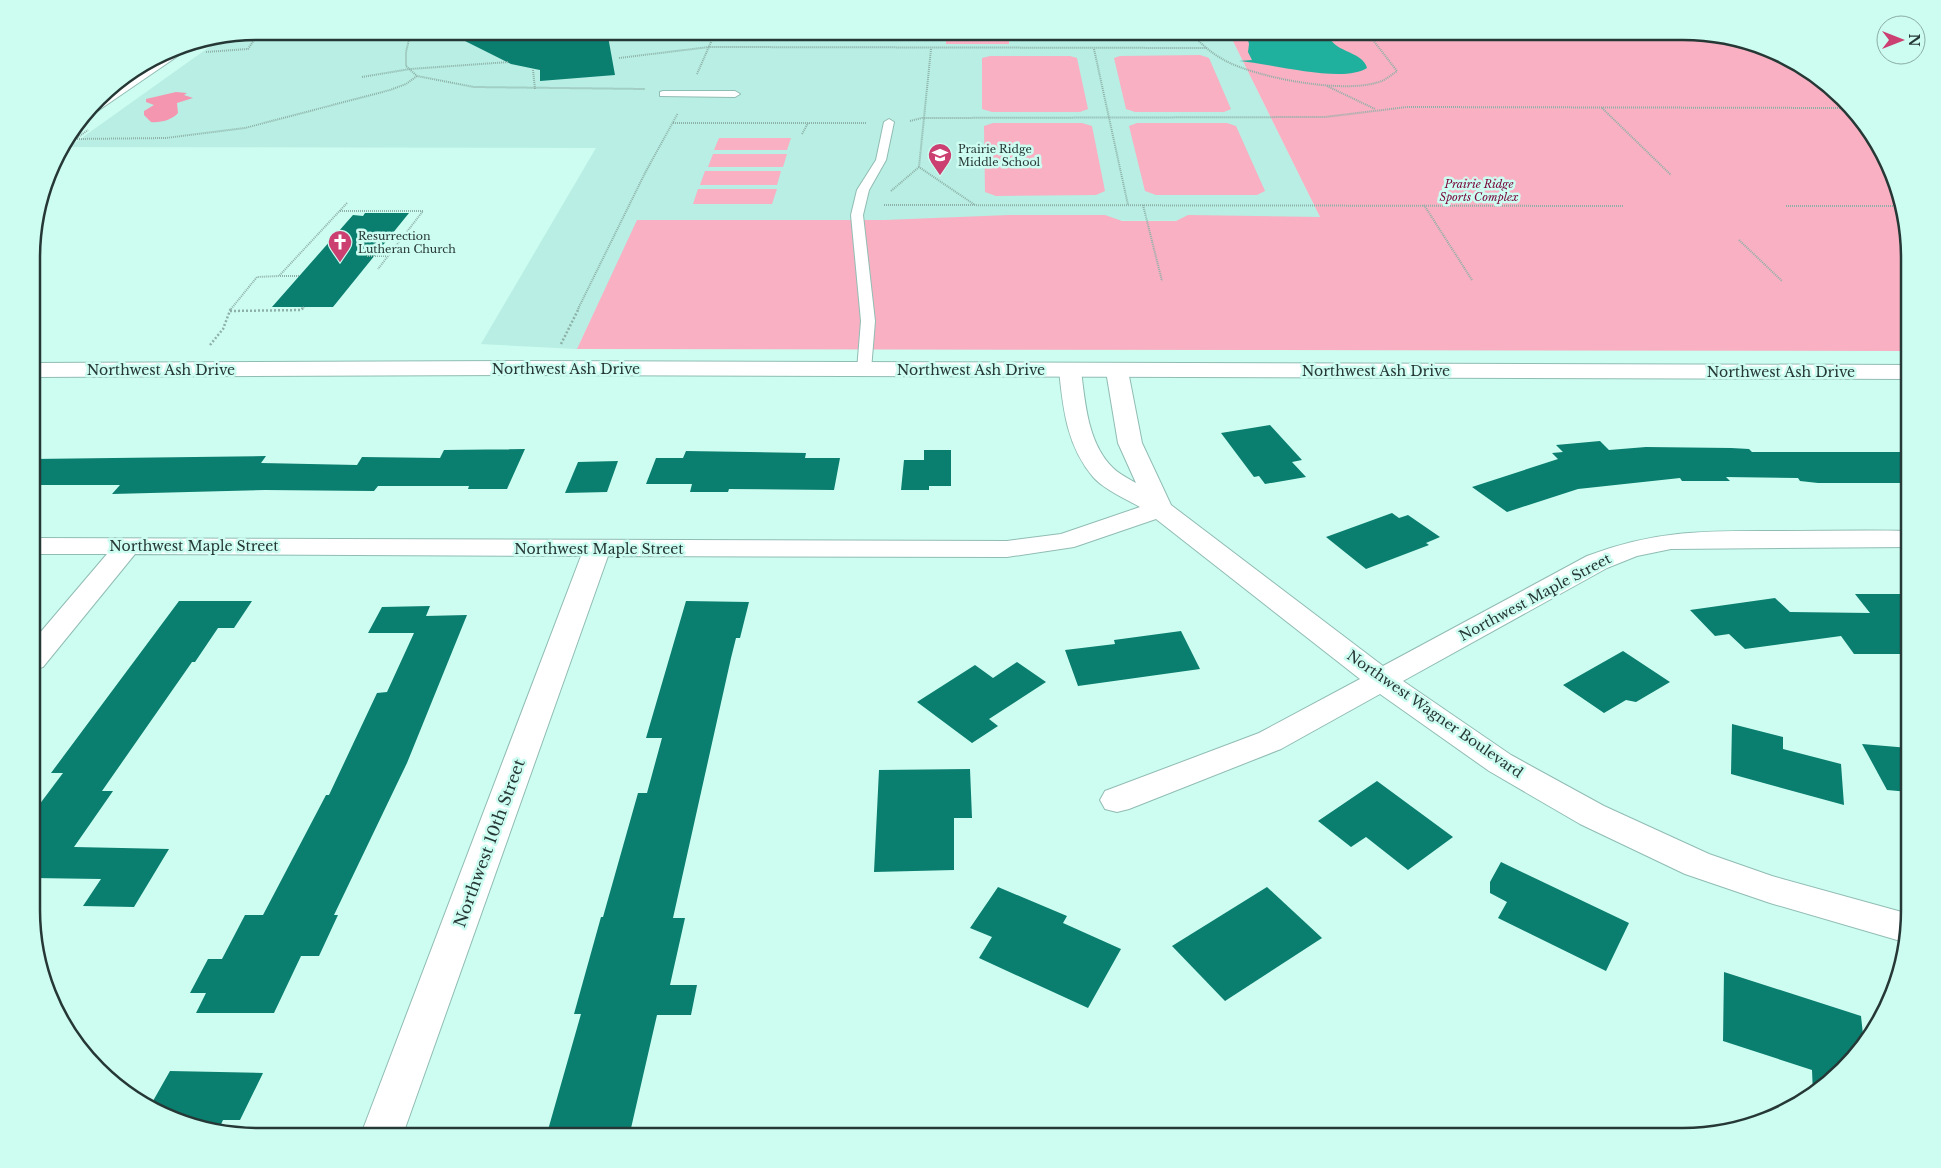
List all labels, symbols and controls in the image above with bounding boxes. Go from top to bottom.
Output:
north arrow [1876,15,1926,65]
text: N [1905,33,1923,47]
school or university icon: Prairie Ridge Middle School [927,142,953,176]
place label: Prairie Ridge Middle School [958,142,1041,169]
park label: Prairie Ridge Sports Complex [1440,177,1519,204]
church icon: Resurrection Lutheran Church [327,229,353,263]
place label: Resurrection Lutheran Church [358,229,456,256]
street label: Northwest Ash Drive [492,360,640,378]
street label: Northwest Ash Drive [87,361,235,379]
street label: Northwest Ash Drive [897,361,1045,379]
street label: Northwest Ash Drive [1302,362,1450,380]
street label: Northwest Ash Drive [1707,363,1855,381]
street label: Northwest Maple Street [109,537,279,555]
street label: Northwest Maple Street [514,540,684,558]
street label: Northwest Maple Street [1456,549,1615,645]
street label: Northwest Wagner Boulevard [1344,646,1527,782]
street label: Northwest 10th Street [449,756,529,930]

